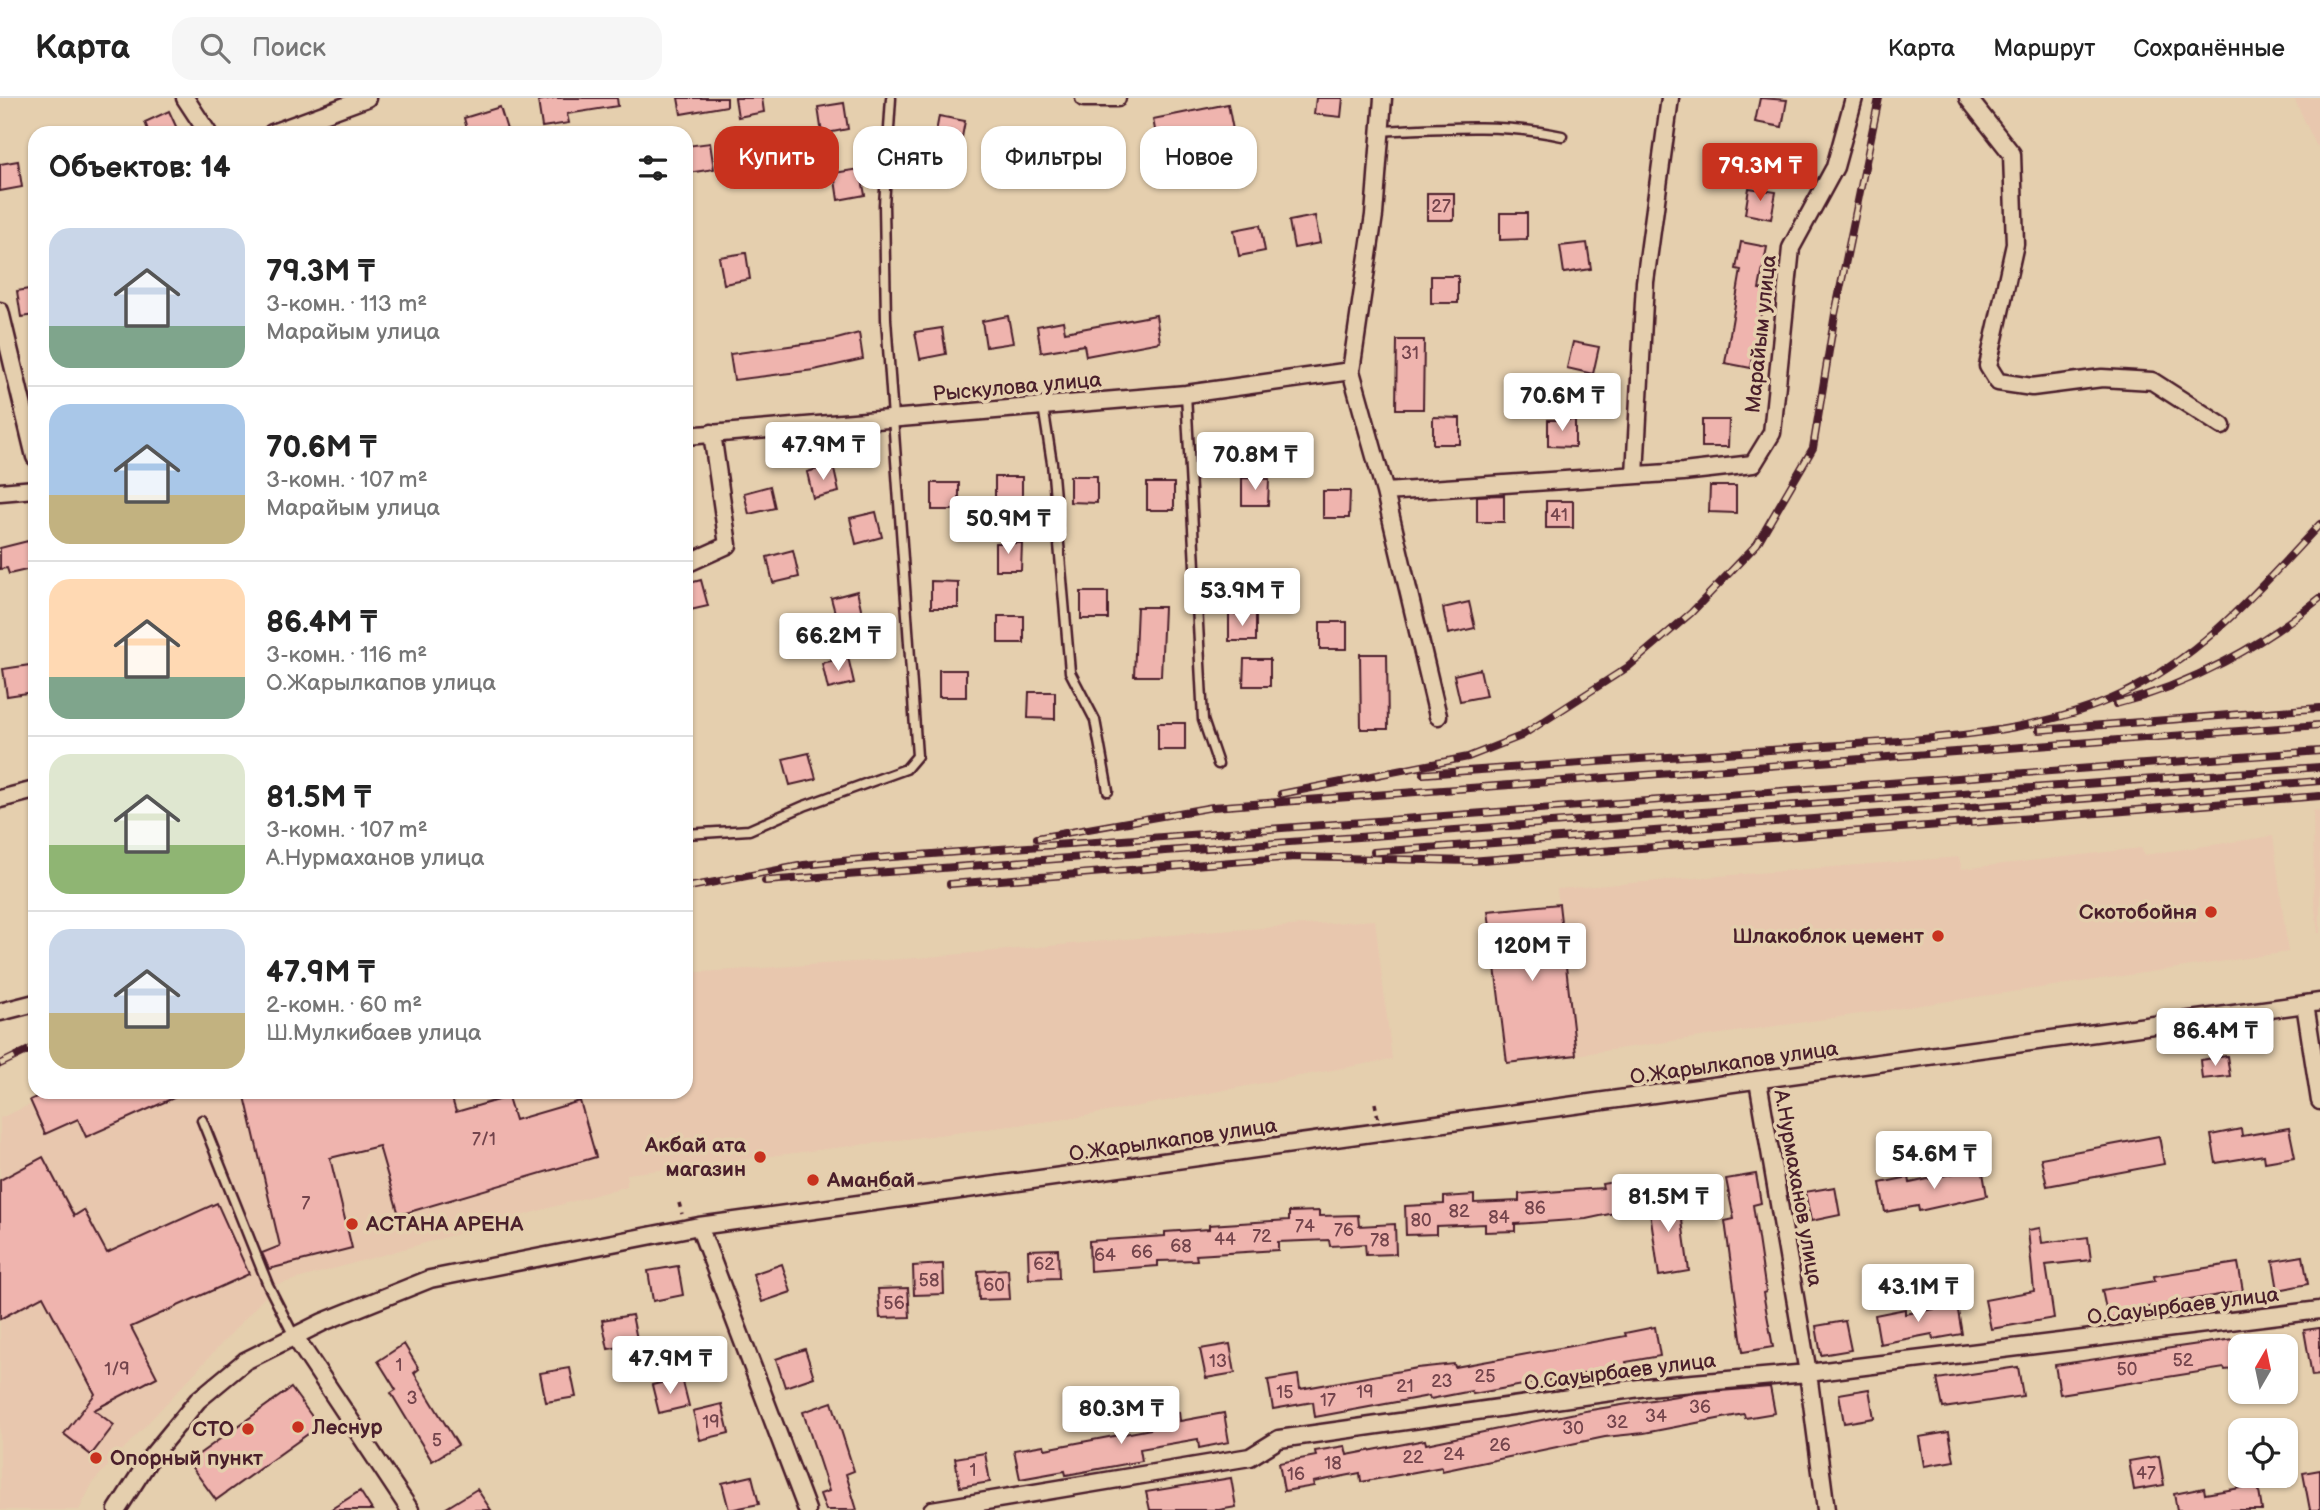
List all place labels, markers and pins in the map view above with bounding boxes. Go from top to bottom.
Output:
pin: 79.3M ₸ [1695,144,1825,203]
pin: 70.6M ₸ [1497,374,1627,433]
pin: 47.9M ₸ [758,422,888,482]
pin: 70.8M ₸ [1190,432,1320,492]
pin: 50.9M ₸ [943,496,1073,556]
pin: 53.9M ₸ [1177,568,1307,628]
pin: 66.2M ₸ [773,614,903,673]
place label: Скотобойня [2079,900,2197,925]
marker: Скотобойня [2203,904,2219,920]
pin: 120M ₸ [1475,924,1589,983]
place label: Шлакоблок цемент [1732,924,1924,949]
marker: Шлакоблок цемент [1930,928,1946,944]
pin: 86.4M ₸ [2150,1009,2280,1068]
pin: 54.6M ₸ [1869,1132,1999,1191]
place label: Акбай ата магазин [644,1133,747,1182]
marker: Акбай ата магазин [752,1149,768,1165]
place label: Аманбай [826,1168,915,1193]
marker: Аманбай [805,1172,821,1188]
pin: 81.5M ₸ [1603,1174,1733,1234]
place label: АСТАНА АРЕНА [365,1212,524,1237]
marker: АСТАНА АРЕНА [344,1216,360,1232]
pin: 43.1M ₸ [1853,1264,1983,1324]
pin: 47.9M ₸ [605,1336,735,1396]
pin: 80.3M ₸ [1056,1386,1186,1446]
place label: Леснур [311,1415,383,1440]
place label: СТО [192,1417,234,1442]
marker: Леснур [290,1419,306,1435]
marker: СТО [240,1421,256,1437]
place label: Опорный пункт [110,1446,263,1471]
marker: Опорный пункт [88,1450,104,1466]

